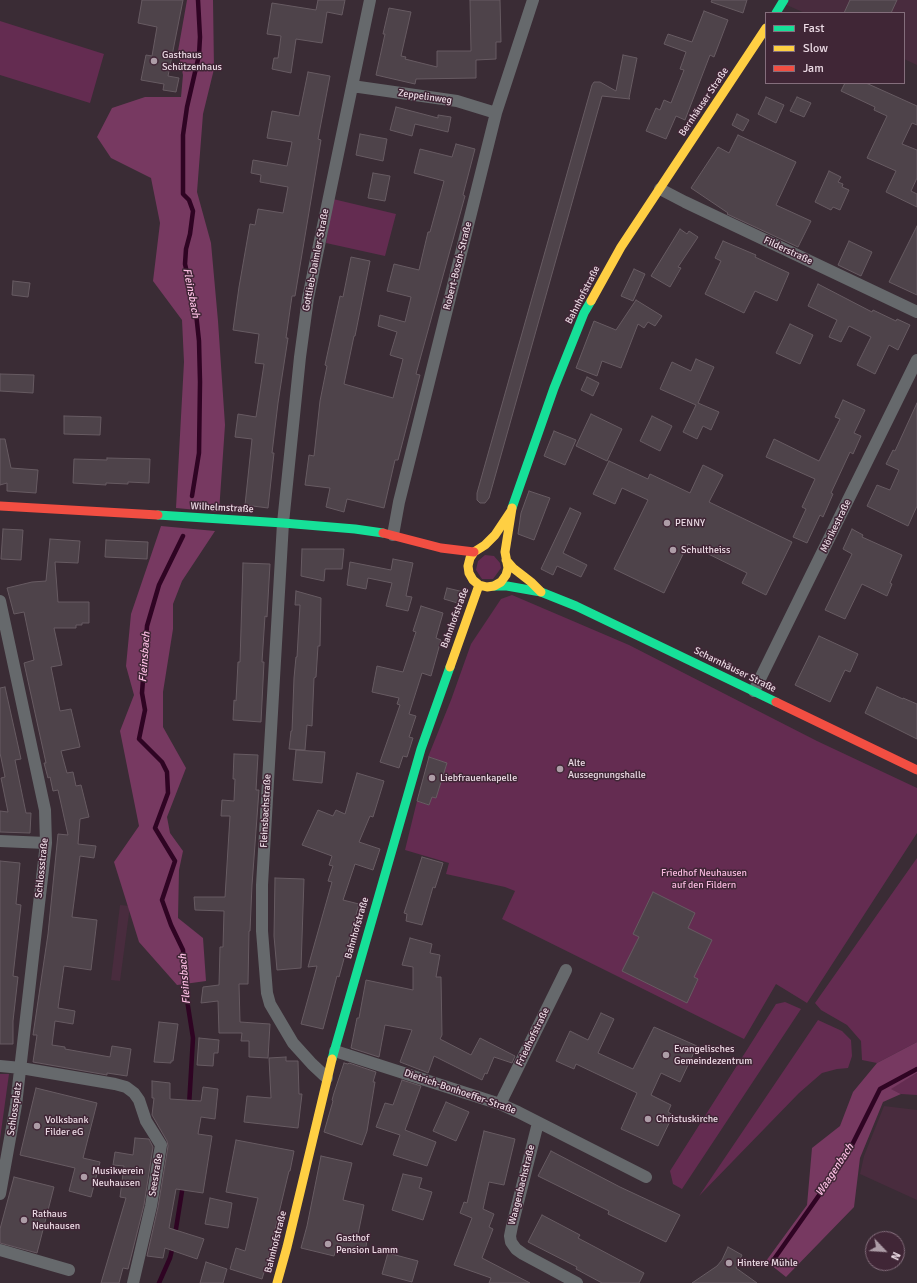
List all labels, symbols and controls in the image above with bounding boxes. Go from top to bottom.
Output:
legend [765,12,905,84]
text: Fast [803,21,824,36]
text: Slow [803,41,828,56]
place label: Gasthaus Schützenhaus [162,49,222,72]
marker: Gasthaus Schützenhaus [149,56,159,66]
text: Jam [803,61,824,76]
street label: Bernhäuser Straße [677,65,731,139]
street label: Zeppelinweg [397,87,453,107]
street label: Gottlieb-Daimler-Straße [300,208,332,312]
street label: Robert-Bosch-Straße [441,221,475,311]
street label: Filderstraße [762,234,814,268]
street label: Bahnhofstraße [563,264,603,326]
water label: Fleinsbach [180,267,202,319]
street label: Mörikestraße [818,498,854,554]
street label: Wilhelmstraße [190,500,254,516]
place label: PENNY [675,517,705,529]
marker: PENNY [662,518,672,528]
place label: Schultheiss [681,544,730,556]
marker: Schultheiss [668,545,678,555]
street label: Bahnhofstraße [438,586,472,650]
water label: Fleinsbach [137,631,153,683]
street label: Scharnhäuser Straße [692,645,778,695]
place label: Alte Aussegnungshalle [568,757,646,780]
marker: Alte Aussegnungshalle [555,764,565,774]
place label: Liebfrauenkapelle [440,772,517,784]
marker: Liebfrauenkapelle [427,773,437,783]
street label: Fleinsbachstraße [258,774,274,848]
street label: Schlossstraße [33,837,51,899]
park label: Friedhof Neuhausen auf den Fildern [661,867,747,890]
street label: Bahnhofstraße [342,896,372,960]
water label: Fleinsbach [176,953,194,1005]
street label: Friedhofstraße [514,1006,552,1068]
place label: Evangelisches Gemeindezentrum [674,1043,752,1066]
marker: Evangelisches Gemeindezentrum [661,1050,671,1060]
street label: Dietrich-Bonhoeffer-Straße [402,1067,518,1117]
street label: Schlossplatz [5,1082,25,1136]
place label: Christuskirche [656,1113,718,1125]
place label: Volksbank Filder eG [45,1114,89,1138]
marker: Christuskirche [643,1114,653,1124]
marker: Volksbank Filder eG [32,1121,42,1131]
water label: Waagenbach [813,1141,857,1199]
street label: Waagenbachstraße [506,1144,538,1226]
street label: Seestraße [147,1153,165,1197]
place label: Musikverein Neuhausen [92,1165,144,1188]
marker: Musikverein Neuhausen [79,1172,89,1182]
place label: Rathaus Neuhausen [32,1208,80,1232]
street label: Bahnhofstraße [262,1210,290,1274]
marker: Rathaus Neuhausen [19,1215,29,1225]
north arrow [865,1231,905,1271]
place label: Gasthof Pension Lamm [336,1232,398,1256]
marker: Gasthof Pension Lamm [323,1239,333,1249]
text: N [888,1250,903,1262]
place label: Hintere Mühle [737,1257,798,1269]
marker: Hintere Mühle [724,1258,734,1268]

